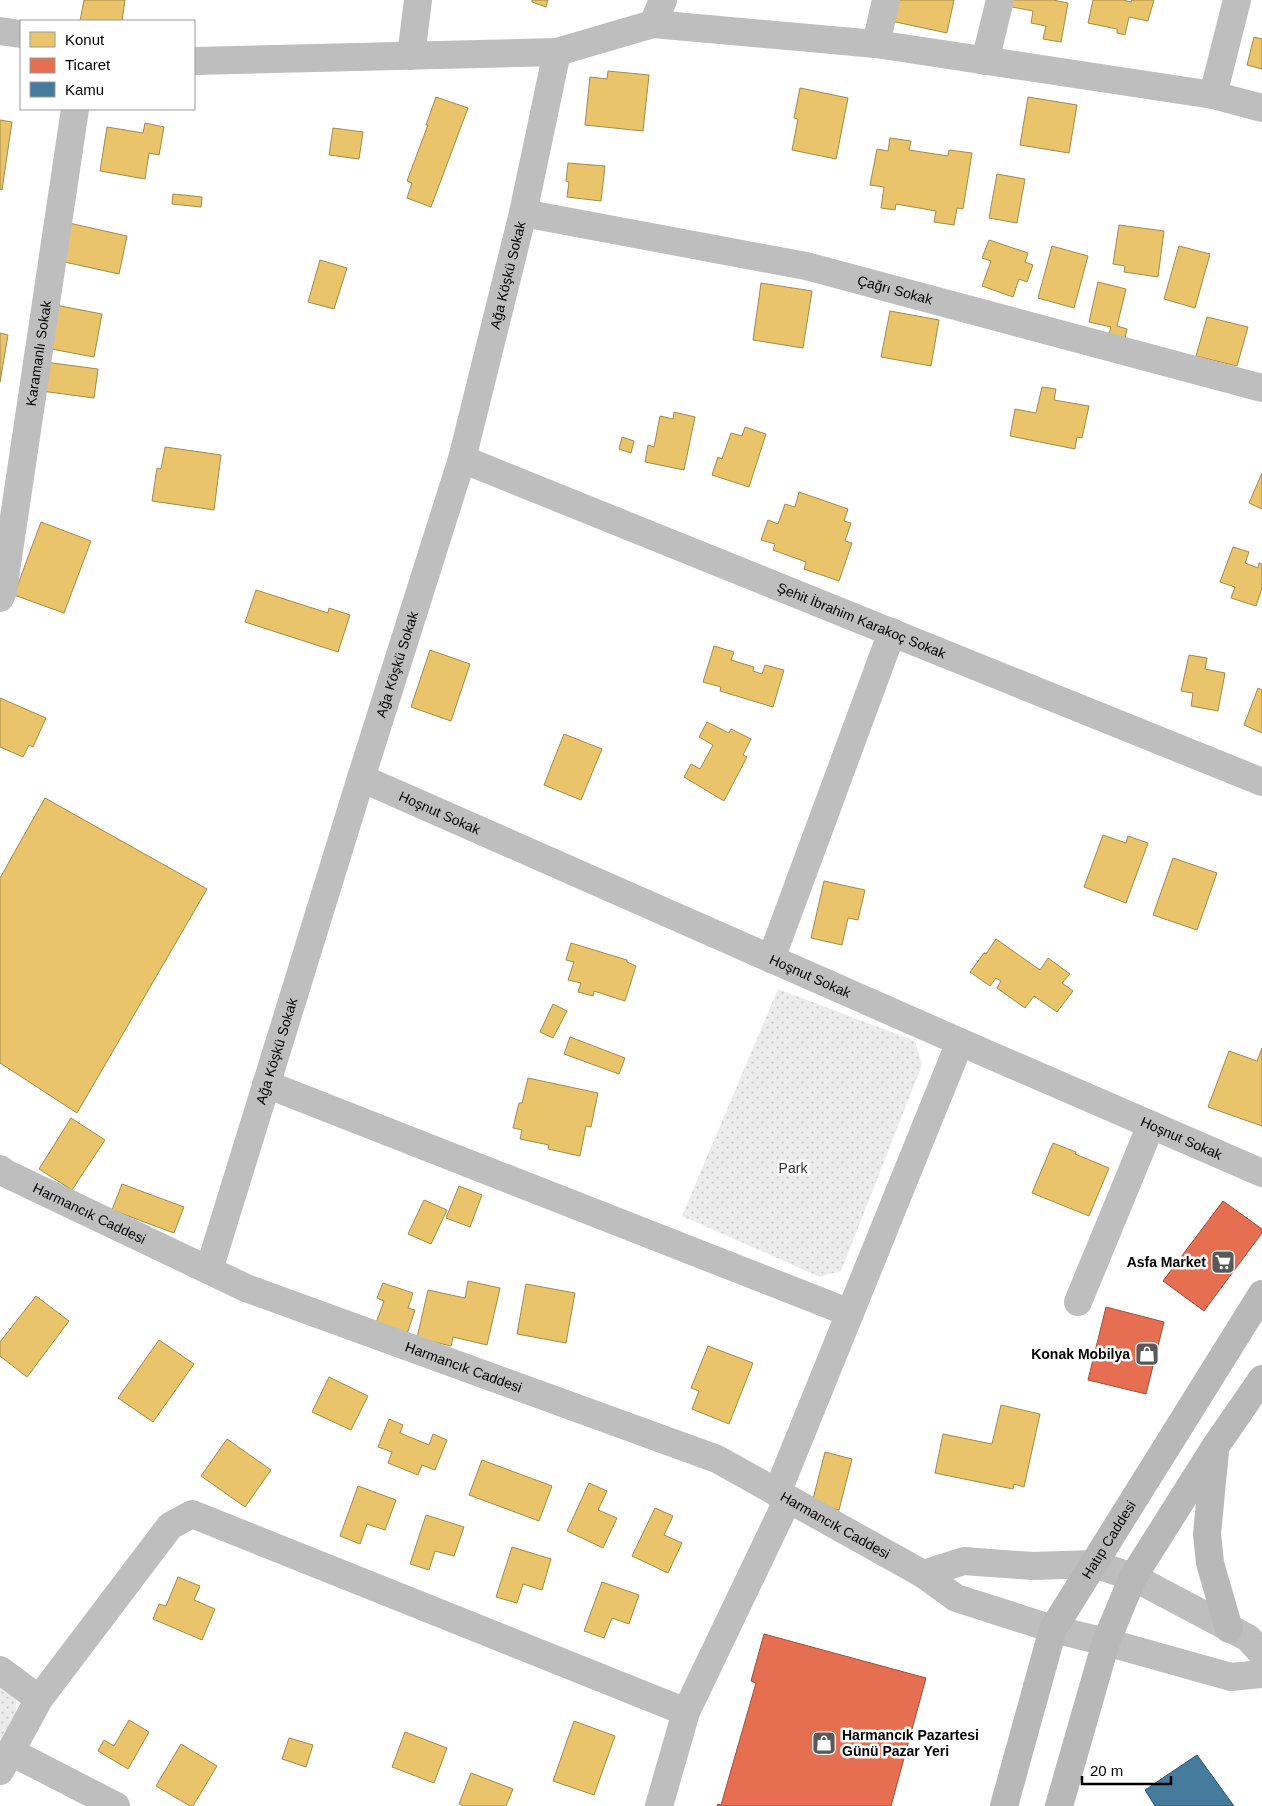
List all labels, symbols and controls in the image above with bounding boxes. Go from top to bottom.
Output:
legend [20,20,195,110]
text: Konut [65,31,105,48]
text: Ticaret [65,56,111,73]
text: Kamu [65,81,104,98]
street label: Ağa Köşkü Sokak [487,219,529,331]
street label: Çağrı Sokak [856,272,935,308]
street label: Karamanlı Sokak [23,298,54,407]
street label: Şehit İbrahim Karakoç Sokak [775,579,949,662]
street label: Ağa Köşkü Sokak [373,608,422,720]
street label: Hoşnut Sokak [397,788,484,838]
street label: Hoşnut Sokak [767,951,854,1001]
street label: Ağa Köşkü Sokak [253,995,301,1106]
street label: Hoşnut Sokak [1138,1113,1226,1163]
park label: Park [779,1160,808,1176]
street label: Harmancık Caddesi [30,1180,148,1247]
supermarket icon: Asfa Market [1210,1249,1236,1275]
place label: Asfa Market [1127,1254,1206,1270]
street label: Harmancık Caddesi [403,1339,524,1396]
shop icon: Konak Mobilya [1134,1341,1160,1367]
place label: Konak Mobilya [1031,1346,1130,1362]
street label: Harmancık Caddesi [778,1488,893,1562]
street label: Hatıp Caddesi [1078,1498,1139,1582]
place label: Harmancık Pazartesi Günü Pazar Yeri [842,1727,979,1759]
shop icon: Harmancık Pazartesi Günü Pazar Yeri [811,1730,837,1756]
scale bar [1082,1754,1171,1786]
text: 20 m [1090,1762,1123,1779]

